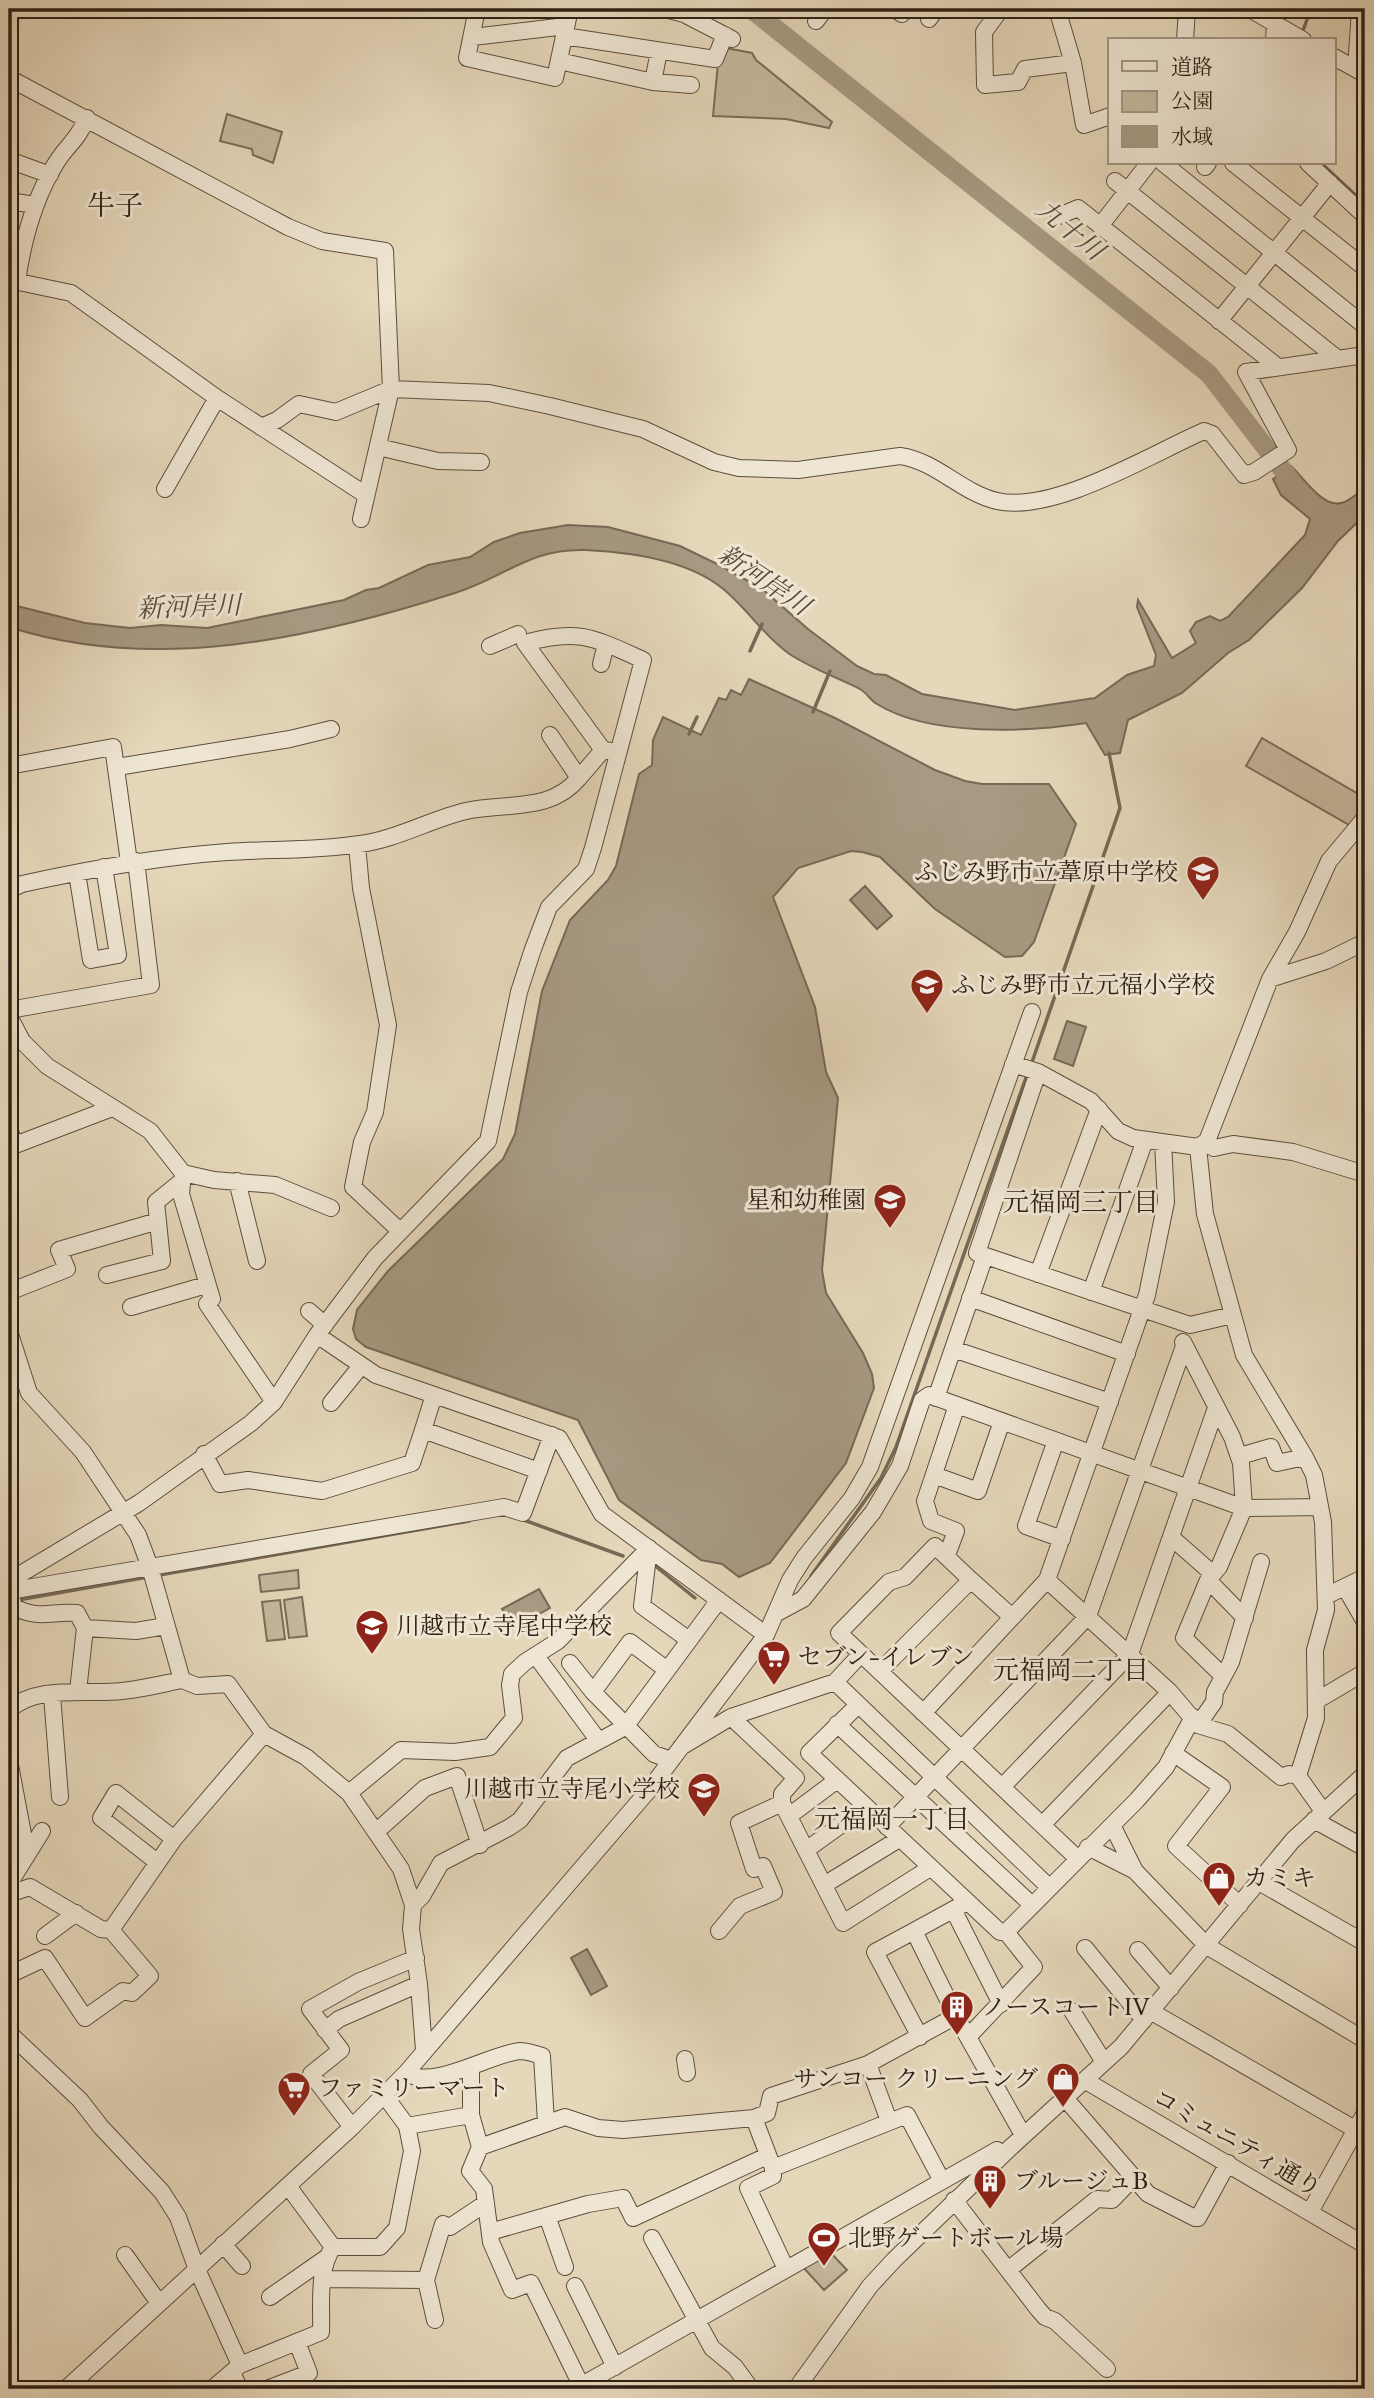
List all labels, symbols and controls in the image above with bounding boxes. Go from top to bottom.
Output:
legend [1108,38,1336,164]
text: 道路 [1171,53,1213,82]
text: 公園 [1171,87,1213,116]
text: 水域 [1171,123,1213,152]
district label: 牛子 [87,187,143,225]
water label: 九十川 [1029,192,1114,270]
water label: 新河岸川 [711,536,819,625]
water label: 新河岸川 [136,588,245,626]
school or university icon: ふじみ野市立葦原中学校 [1184,853,1222,902]
place label: ふじみ野市立葦原中学校 [914,856,1178,889]
school or university icon: ふじみ野市立元福小学校 [908,966,946,1015]
place label: ふじみ野市立元福小学校 [951,969,1215,1002]
school or university icon: 星和幼稚園 [871,1181,909,1230]
place label: 星和幼稚園 [746,1184,866,1217]
district label: 元福岡三丁目 [1003,1185,1159,1220]
school or university icon: 川越市立寺尾中学校 [353,1607,391,1656]
place label: 川越市立寺尾中学校 [396,1610,612,1643]
supermarket icon: セブン-イレブン [755,1638,793,1687]
place label: セブン-イレブン [798,1641,975,1674]
district label: 元福岡二丁目 [993,1653,1149,1688]
school or university icon: 川越市立寺尾小学校 [685,1770,723,1819]
place label: 川越市立寺尾小学校 [464,1773,680,1806]
district label: 元福岡一丁目 [814,1802,970,1837]
shop icon: カミキ [1200,1859,1238,1908]
place label: カミキ [1244,1862,1316,1895]
building icon: ノースコートIV [938,1988,976,2037]
place label: ノースコートIV [982,1991,1150,2024]
shop icon: サンコー クリーニング [1044,2060,1082,2109]
place label: サンコー クリーニング [793,2063,1038,2096]
supermarket icon: ファミリーマート [275,2069,313,2118]
place label: ファミリーマート [318,2072,510,2105]
street label: コミュニティ通り [1147,2081,1327,2205]
building icon: ブルージュB [971,2162,1009,2211]
place label: ブルージュB [1014,2165,1148,2198]
sports icon: 北野ゲートボール場 [805,2219,843,2268]
place label: 北野ゲートボール場 [848,2222,1064,2255]

